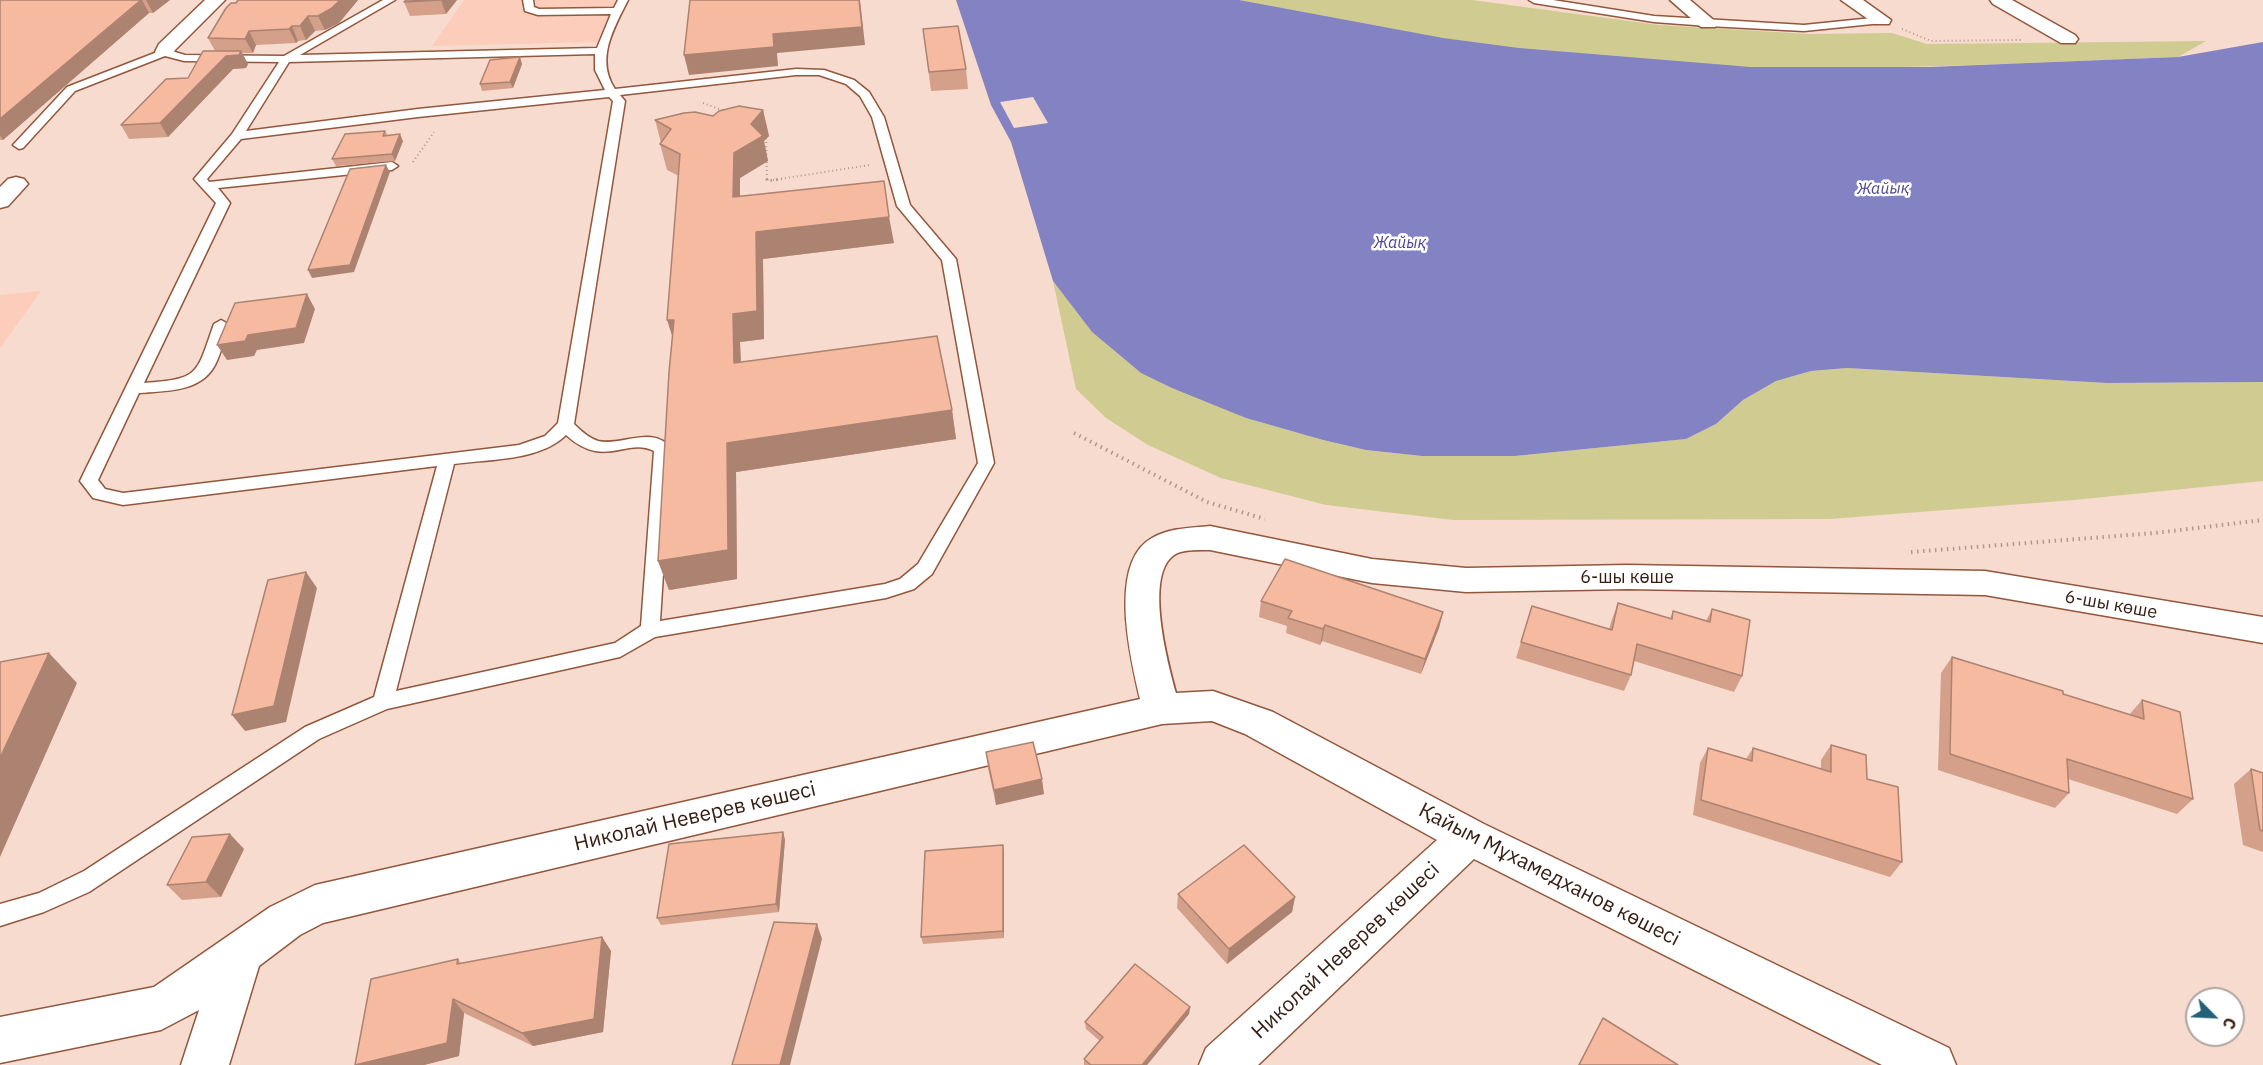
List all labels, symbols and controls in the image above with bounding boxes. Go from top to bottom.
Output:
water label: Жайық [1857,179,1909,199]
water label: Жайық [1374,233,1426,253]
street label: 6-шы көше [1580,567,1674,589]
street label: 6-шы көше [2063,586,2159,624]
street label: Николай Неверев көшесі [572,777,818,857]
street label: Қайым Мұхамедханов көшесi [1414,798,1684,952]
street label: Николай Неверев көшесі [1247,857,1445,1045]
north arrow [2185,987,2245,1047]
text: С [2218,1015,2241,1032]

